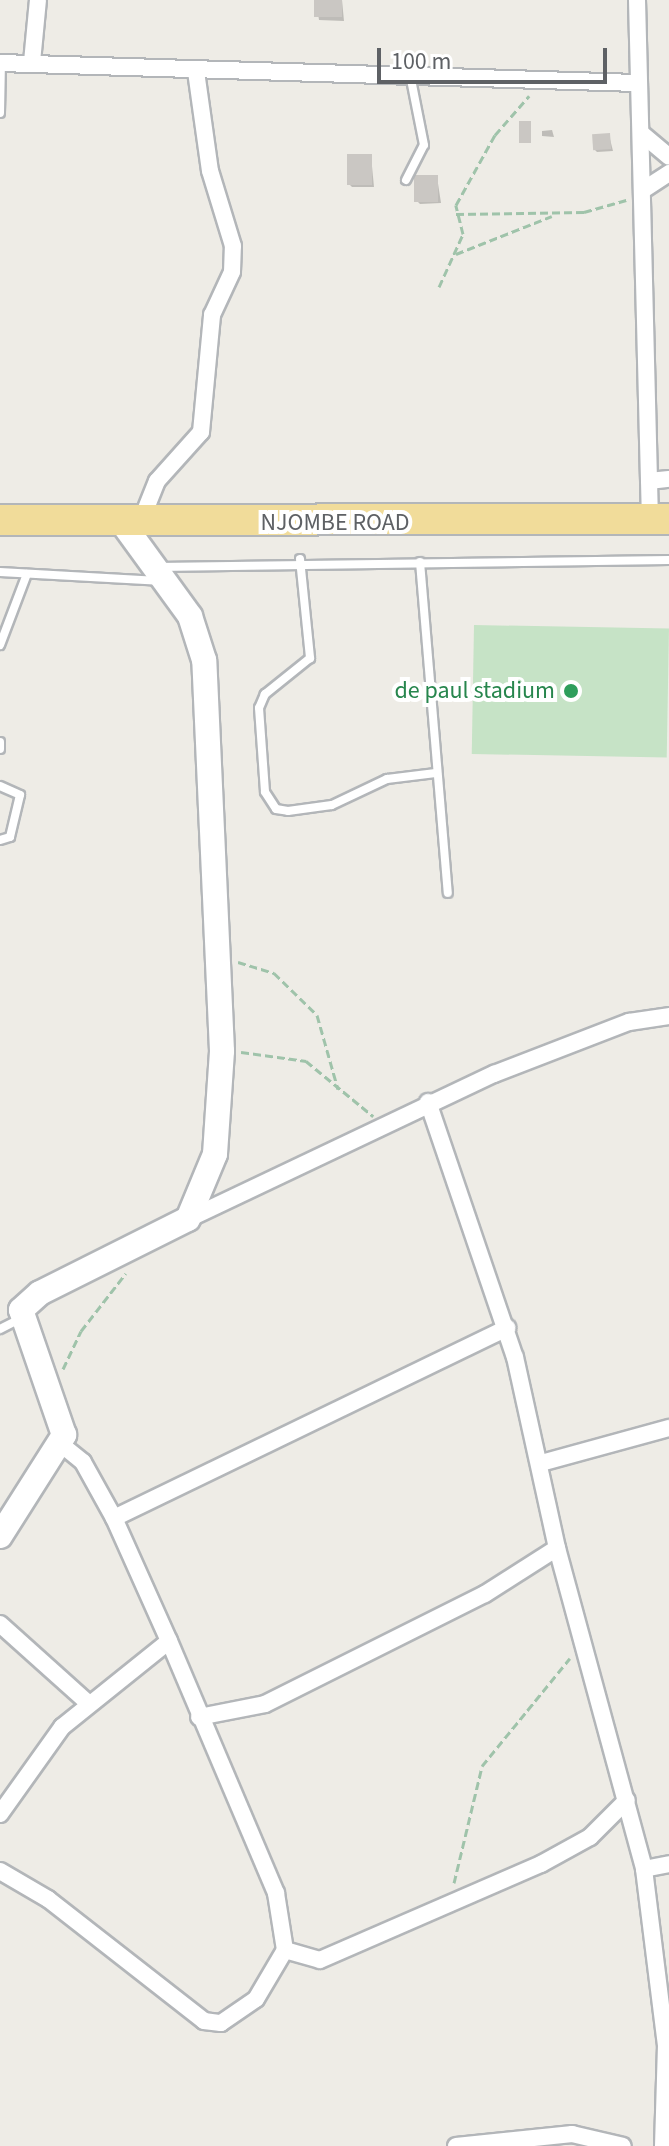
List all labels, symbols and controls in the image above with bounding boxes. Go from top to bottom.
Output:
scale bar [381,32,611,82]
text: 100 m [391,44,451,79]
street label: NJOMBE ROAD [260,509,410,537]
place label: de paul stadium [394,677,555,705]
marker: de paul stadium [562,682,580,700]

